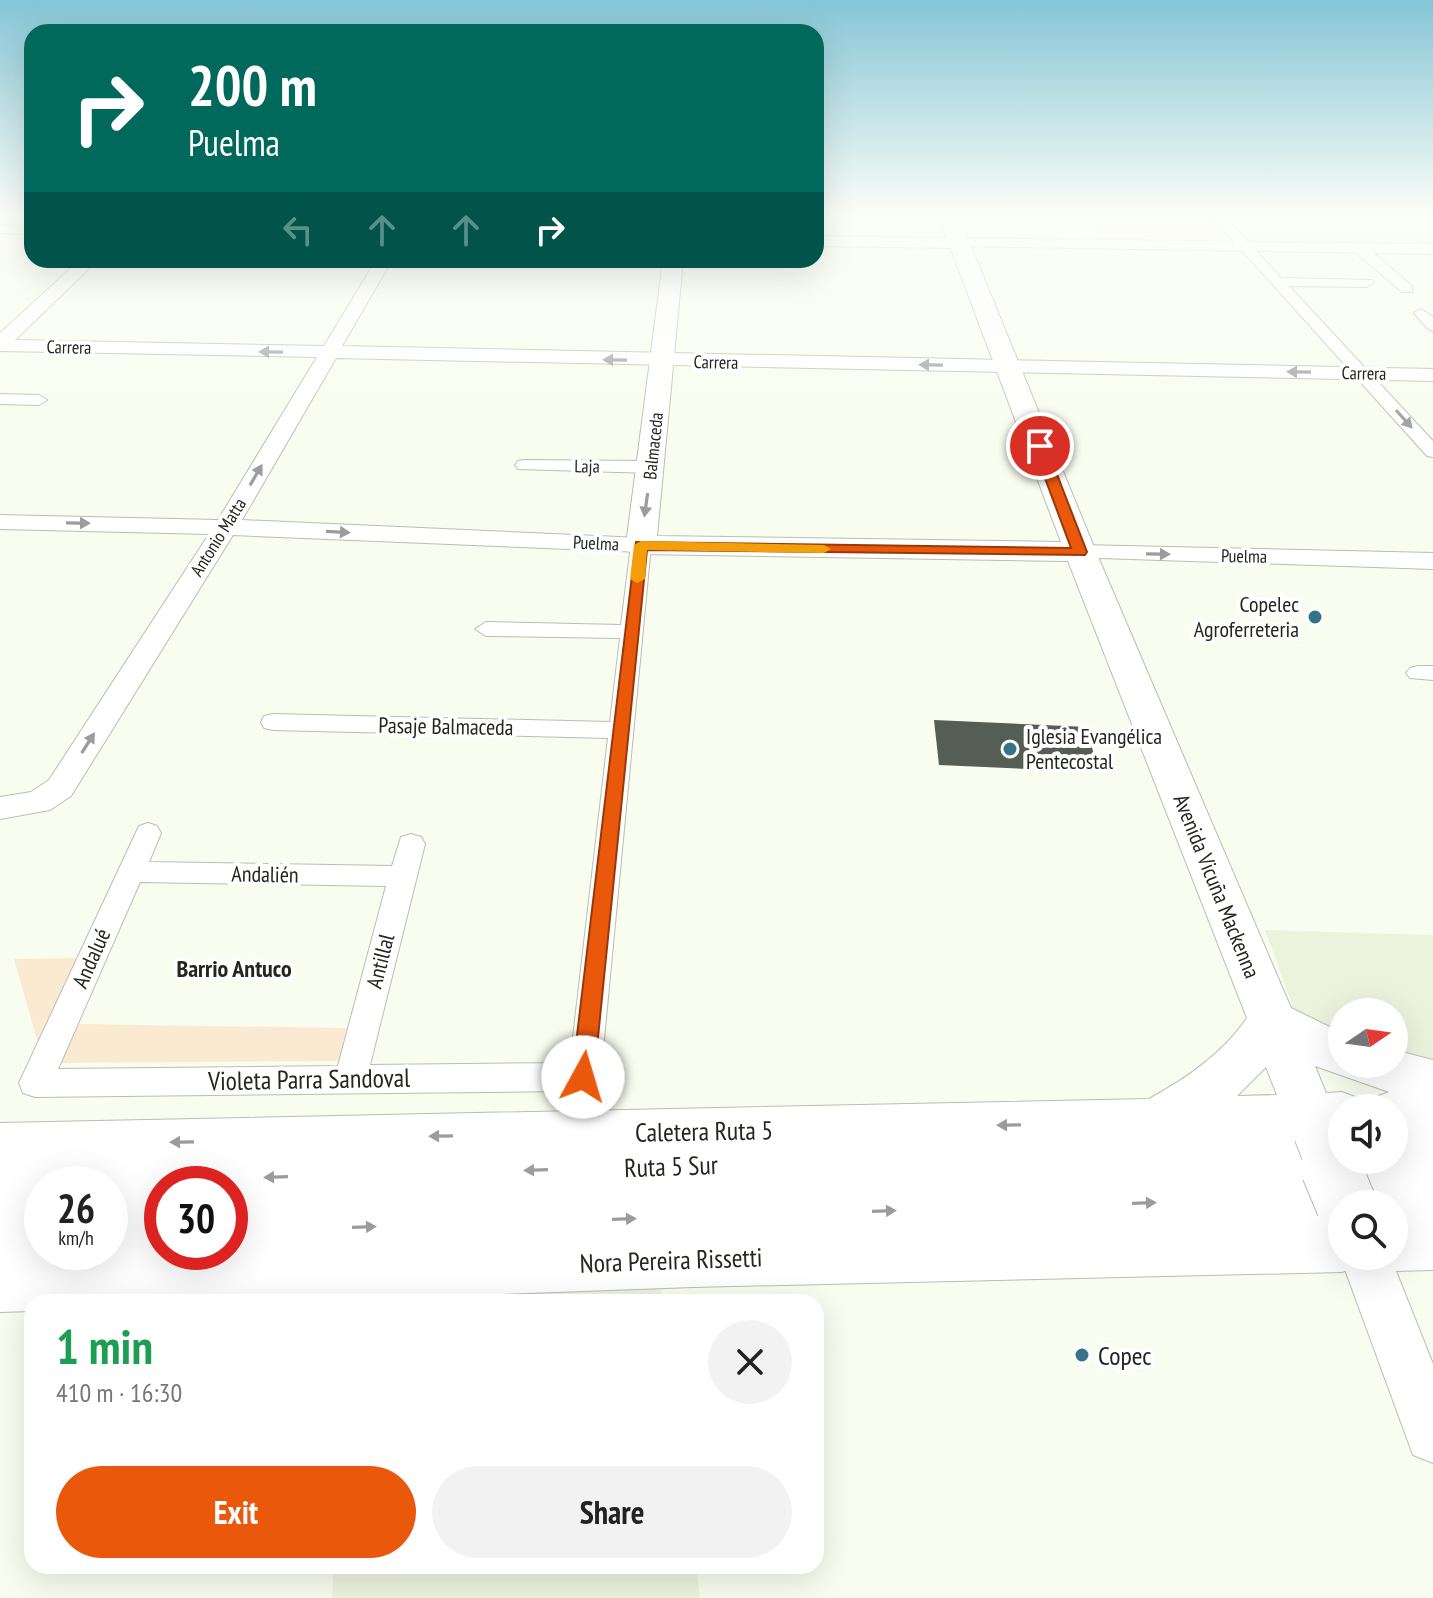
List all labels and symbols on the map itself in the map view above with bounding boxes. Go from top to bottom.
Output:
street label: Carrera [46,335,92,359]
one-way arrow [258,346,283,358]
street label: Carrera [693,350,739,374]
one-way arrow [602,353,627,366]
one-way arrow [918,359,943,372]
street label: Carrera [1341,361,1387,385]
one-way arrow [1286,365,1311,378]
one-way arrow [1394,409,1412,428]
street label: Balmaceda [638,411,668,481]
pin [1006,412,1074,480]
street label: Laja [574,454,600,478]
one-way arrow [249,464,263,486]
one-way arrow [639,492,652,517]
street label: Antonio Matta [185,494,251,580]
one-way arrow [66,517,91,530]
one-way arrow [326,525,351,538]
street label: Puelma [572,530,620,556]
street label: Puelma [1221,544,1267,568]
one-way arrow [1146,547,1171,560]
place label: Copelec Agroferreteria [1194,590,1299,643]
marker: Copelec Agroferreteria [1306,608,1324,626]
street label: Pasaje Balmaceda [378,711,514,741]
place label: Iglesia Evangélica Pentecostal [1026,722,1162,775]
one-way arrow [81,732,95,754]
marker: Iglesia Evangélica Pentecostal [1001,740,1019,758]
street label: Avenida Vicuña Mackenna [1167,790,1267,982]
street label: Andalién [231,859,299,889]
street label: Andalué [66,924,116,992]
street label: Antillal [360,930,400,991]
district label: Barrio Antuco [176,953,292,984]
north arrow [1328,998,1408,1078]
position arrow [541,1035,625,1119]
street label: Violeta Parra Sandoval [207,1061,410,1097]
street label: Caletera Ruta 5 [635,1113,773,1149]
one-way arrow [996,1118,1021,1131]
one-way arrow [428,1130,453,1142]
one-way arrow [169,1136,194,1149]
street label: Ruta 5 Sur [624,1148,718,1184]
one-way arrow [523,1163,548,1176]
speed limit sign: 30 [144,1166,248,1270]
one-way arrow [263,1171,288,1183]
one-way arrow [1132,1197,1157,1210]
one-way arrow [872,1205,897,1217]
one-way arrow [612,1212,637,1225]
one-way arrow [352,1220,377,1233]
street label: Nora Pereira Rissetti [579,1240,763,1280]
place label: Copec [1098,1339,1152,1372]
marker: Copec [1073,1346,1091,1364]

